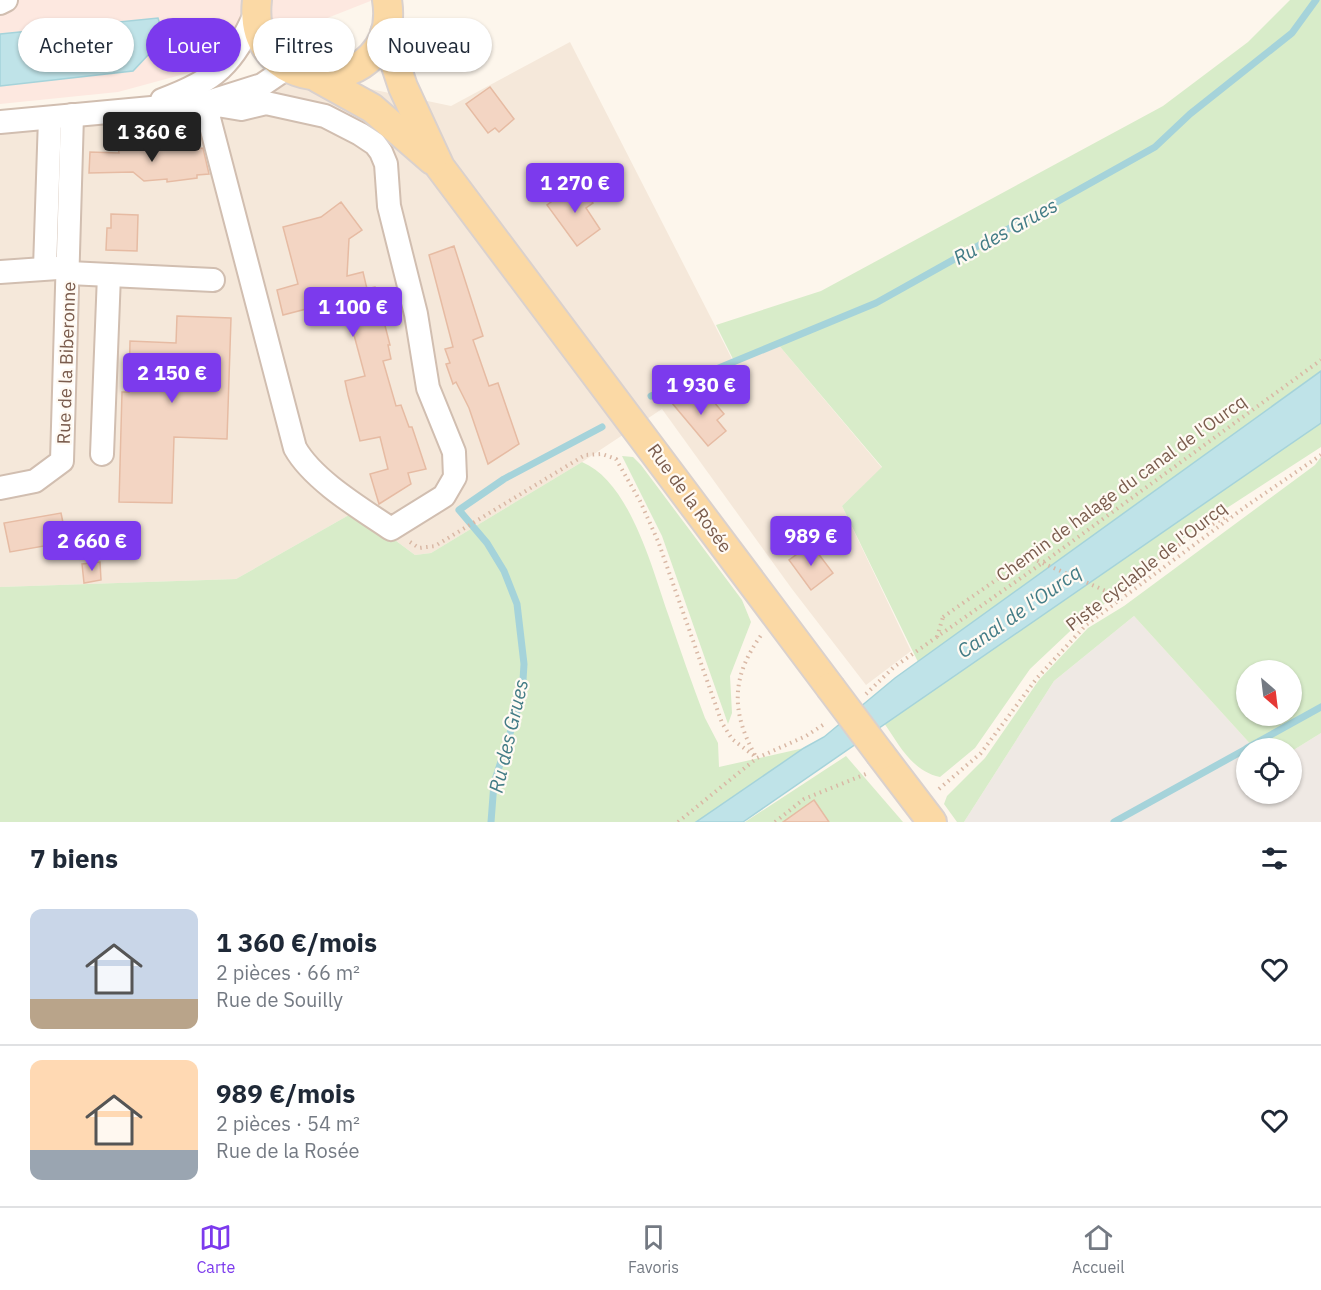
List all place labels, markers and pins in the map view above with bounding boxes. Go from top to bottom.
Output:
pin: 1 360 € [97,112,207,163]
pin: 1 270 € [520,163,630,214]
pin: 1 100 € [298,287,408,338]
pin: 2 150 € [117,353,227,404]
pin: 1 930 € [646,365,756,416]
pin: 989 € [769,516,853,567]
pin: 2 660 € [37,521,147,572]

